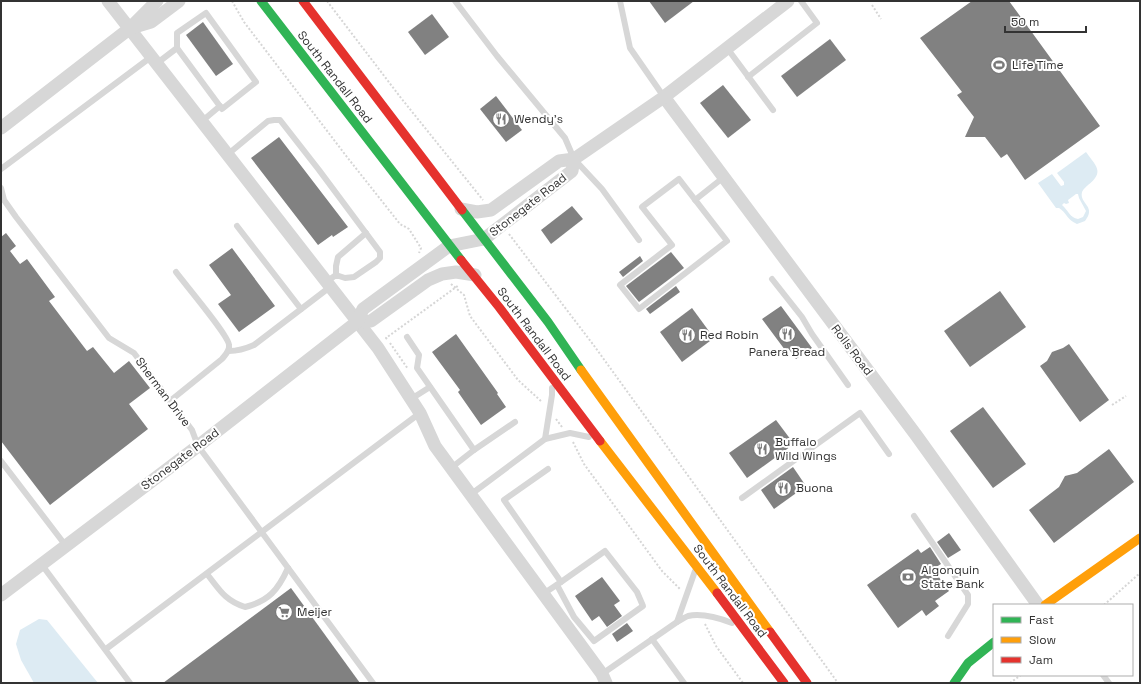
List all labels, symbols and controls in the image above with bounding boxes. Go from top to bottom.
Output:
scale bar [1005,8,1086,34]
text: 50 m [1011,14,1039,30]
street label: South Randall Road [294,28,376,126]
sports icon: Life Time [989,55,1009,75]
place label: Life Time [1012,57,1064,73]
restaurant icon: Wendy's [491,109,511,129]
place label: Wendy's [514,111,563,127]
street label: Stonegate Road [486,170,570,240]
street label: South Randall Road [494,284,574,384]
street label: Rolls Road [828,321,876,379]
restaurant icon: Panera Bread [777,324,797,344]
restaurant icon: Red Robin [677,325,697,345]
place label: Red Robin [700,327,759,343]
place label: Panera Bread [749,344,825,360]
street label: Sherman Drive [132,354,194,430]
street label: Stonegate Road [138,424,222,494]
place label: Buffalo Wild Wings [775,434,837,464]
restaurant icon: Buffalo Wild Wings [752,439,772,459]
restaurant icon: Buona [773,478,793,498]
place label: Buona [796,480,833,496]
street label: South Randall Road [690,541,770,641]
place label: Algonquin State Bank [921,562,985,592]
bank icon: Algonquin State Bank [898,567,918,587]
supermarket icon: Meijer [274,602,294,622]
place label: Meijer [297,604,332,620]
legend [993,604,1133,676]
text: Fast [1029,612,1054,628]
text: Slow [1029,632,1056,648]
text: Jam [1029,652,1053,668]

